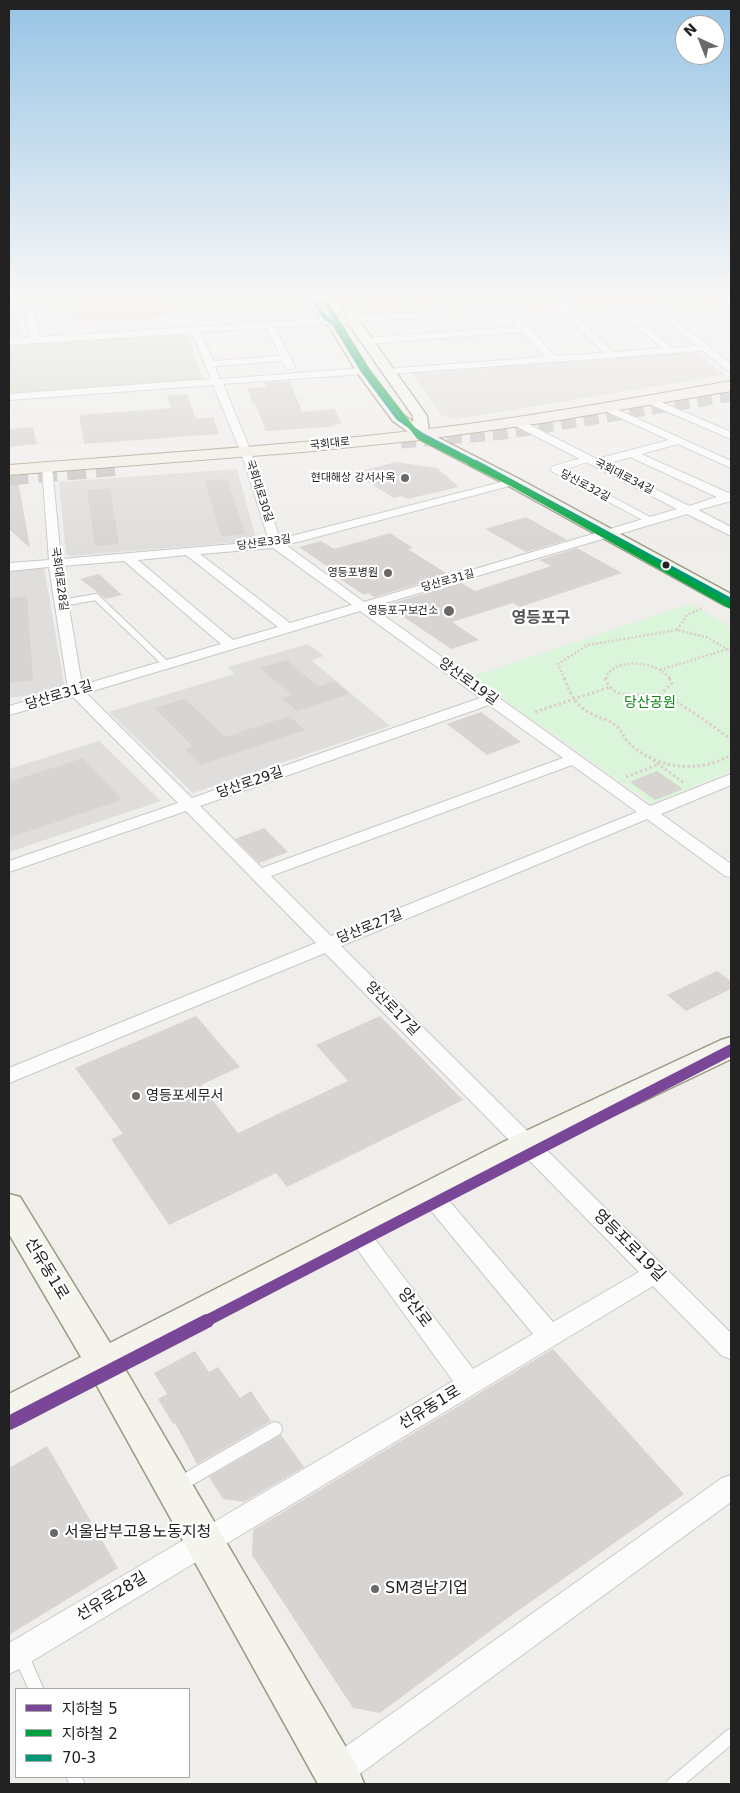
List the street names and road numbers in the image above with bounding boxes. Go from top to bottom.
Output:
street label: 국회대로 [309,435,351,453]
street label: 국회대로34길 [592,456,656,498]
street label: 국회대로30길 [243,458,275,524]
street label: 당산로32길 [558,467,612,505]
street label: 당산로33길 [236,533,292,553]
street label: 국회대로28길 [48,546,70,612]
street label: 당산로31길 [420,567,476,595]
street label: 양산로19길 [435,655,501,709]
street label: 당산로31길 [23,678,95,714]
street label: 당산로29길 [214,764,286,802]
street label: 당산로27길 [335,906,405,948]
street label: 양산로17길 [362,979,422,1039]
street label: 영등포로19길 [589,1206,669,1286]
street label: 선유동1로 [20,1234,72,1304]
street label: 양산로 [393,1285,435,1331]
street label: 선유동1로 [395,1382,465,1434]
street label: 선유로28길 [73,1568,151,1626]

